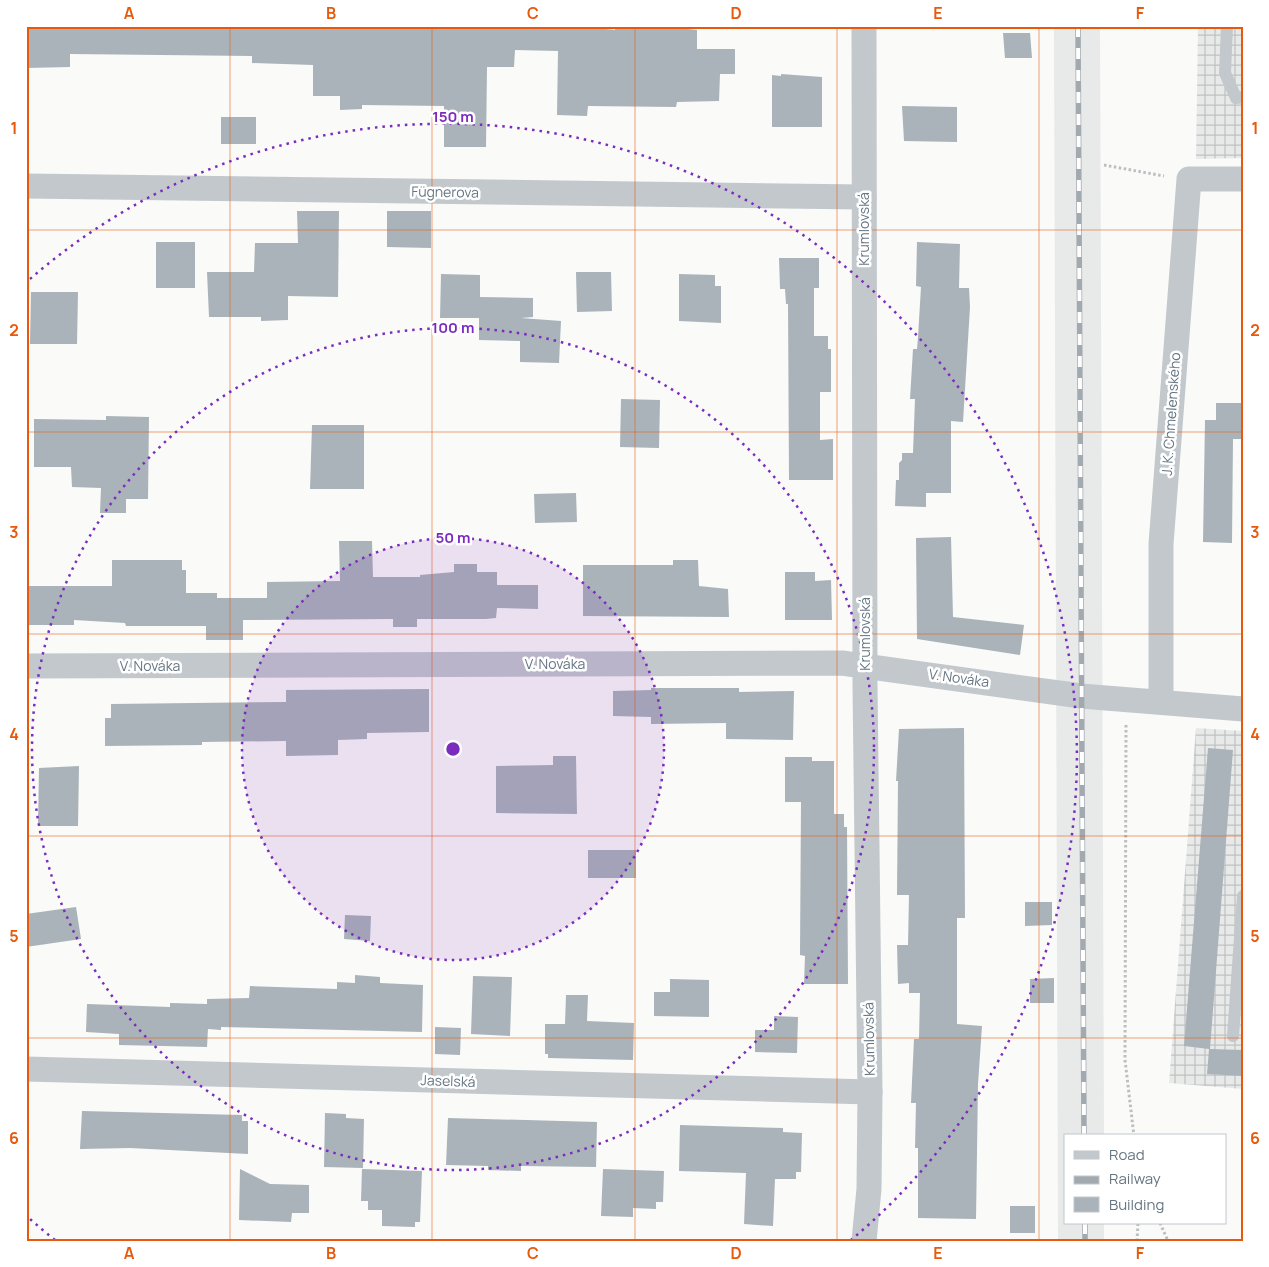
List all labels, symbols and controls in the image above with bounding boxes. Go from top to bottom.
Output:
text: A [124,2,135,24]
text: B [326,2,336,24]
text: C [527,2,539,24]
text: D [730,2,742,24]
text: E [933,2,943,24]
text: F [1136,2,1145,24]
text: 150 m [432,106,474,127]
text: 1 [10,117,18,139]
text: 1 [1251,117,1259,139]
street label: Fügnerova [411,181,479,202]
street label: Krumlovská [854,192,873,266]
text: 100 m [432,317,474,338]
text: 2 [9,319,19,341]
text: 2 [1250,319,1260,341]
street label: J. K. Chmelenského [1157,352,1184,476]
text: 3 [9,521,19,543]
text: 3 [1250,521,1260,543]
text: 50 m [435,527,471,548]
street label: Krumlovská [855,597,874,671]
street label: V. Nováka [525,654,585,673]
street label: V. Nováka [120,656,180,675]
street label: V. Nováka [928,664,990,691]
text: 4 [9,723,19,745]
text: 4 [1250,723,1260,745]
centre of rings [444,740,462,758]
text: 5 [9,925,19,947]
text: 5 [1250,925,1260,947]
street label: Krumlovská [858,1002,879,1076]
street label: Jaselská [420,1070,476,1091]
text: 6 [9,1127,19,1149]
text: 6 [1250,1127,1260,1149]
legend [1064,1134,1226,1224]
text: Road [1109,1144,1145,1165]
text: Railway [1109,1168,1161,1189]
text: Building [1109,1194,1164,1215]
text: A [124,1242,135,1264]
text: B [326,1242,336,1264]
text: C [527,1242,539,1264]
text: D [730,1242,742,1264]
text: E [933,1242,943,1264]
text: F [1136,1242,1145,1264]

